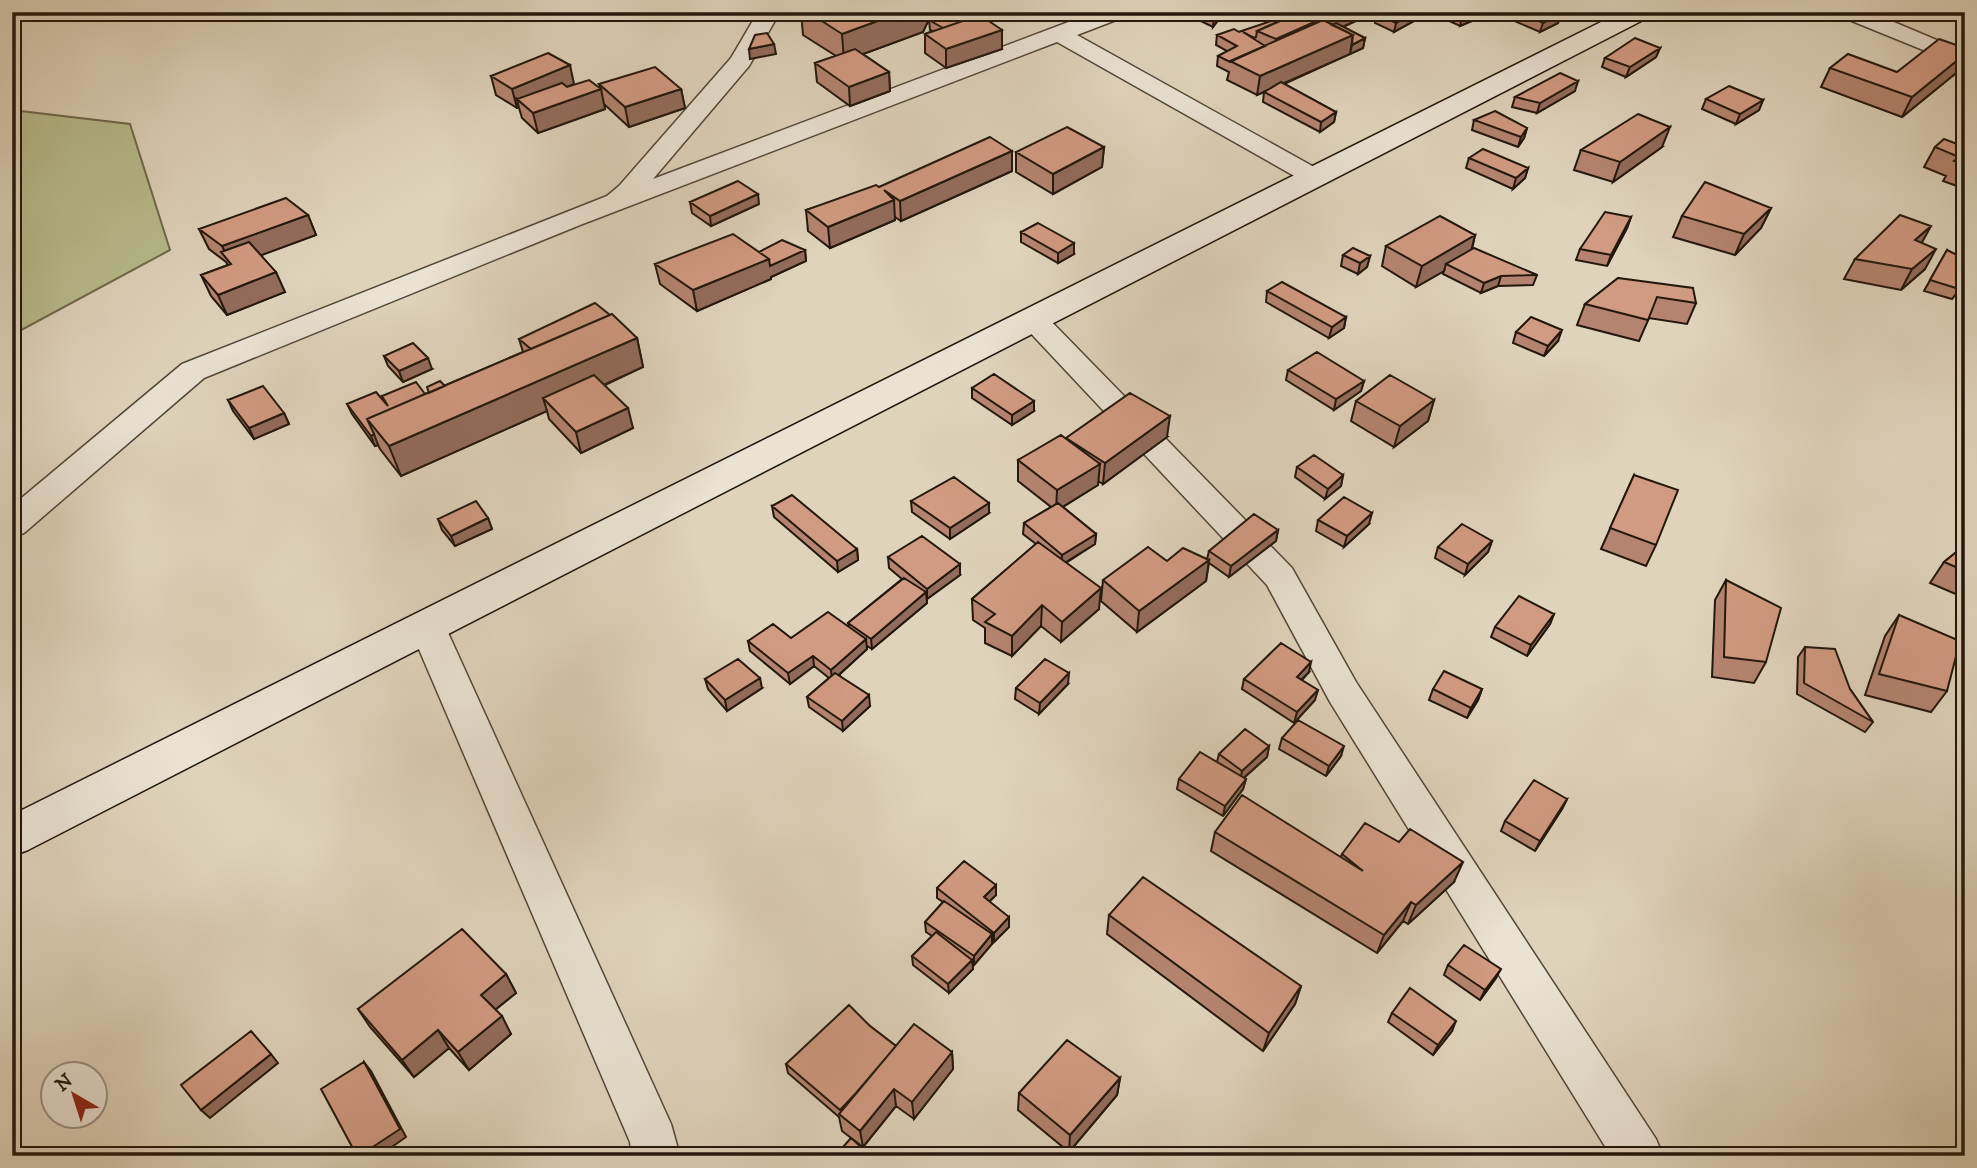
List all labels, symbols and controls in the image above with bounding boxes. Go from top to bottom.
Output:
north arrow [38,1060,108,1130]
text: N [51,1069,78,1097]

